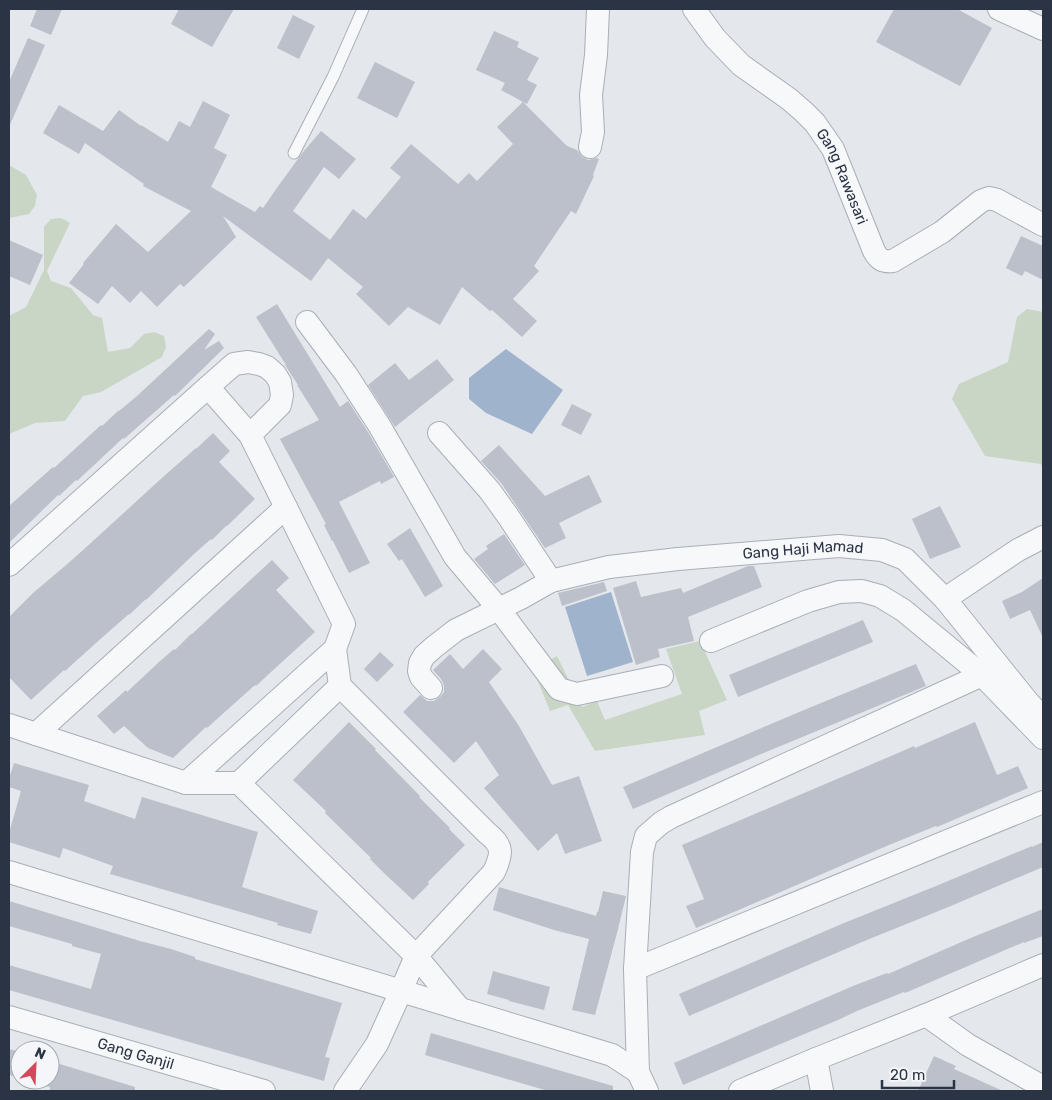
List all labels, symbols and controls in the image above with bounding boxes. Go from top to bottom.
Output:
street label: Gang Rawasari [813,125,871,227]
street label: Gang Haji Mamad [742,536,864,563]
street label: Gang Ganjil [95,1034,176,1073]
north arrow [10,1040,60,1090]
text: N [32,1044,48,1063]
scale bar [882,1058,954,1090]
text: 20 m [890,1066,925,1084]

